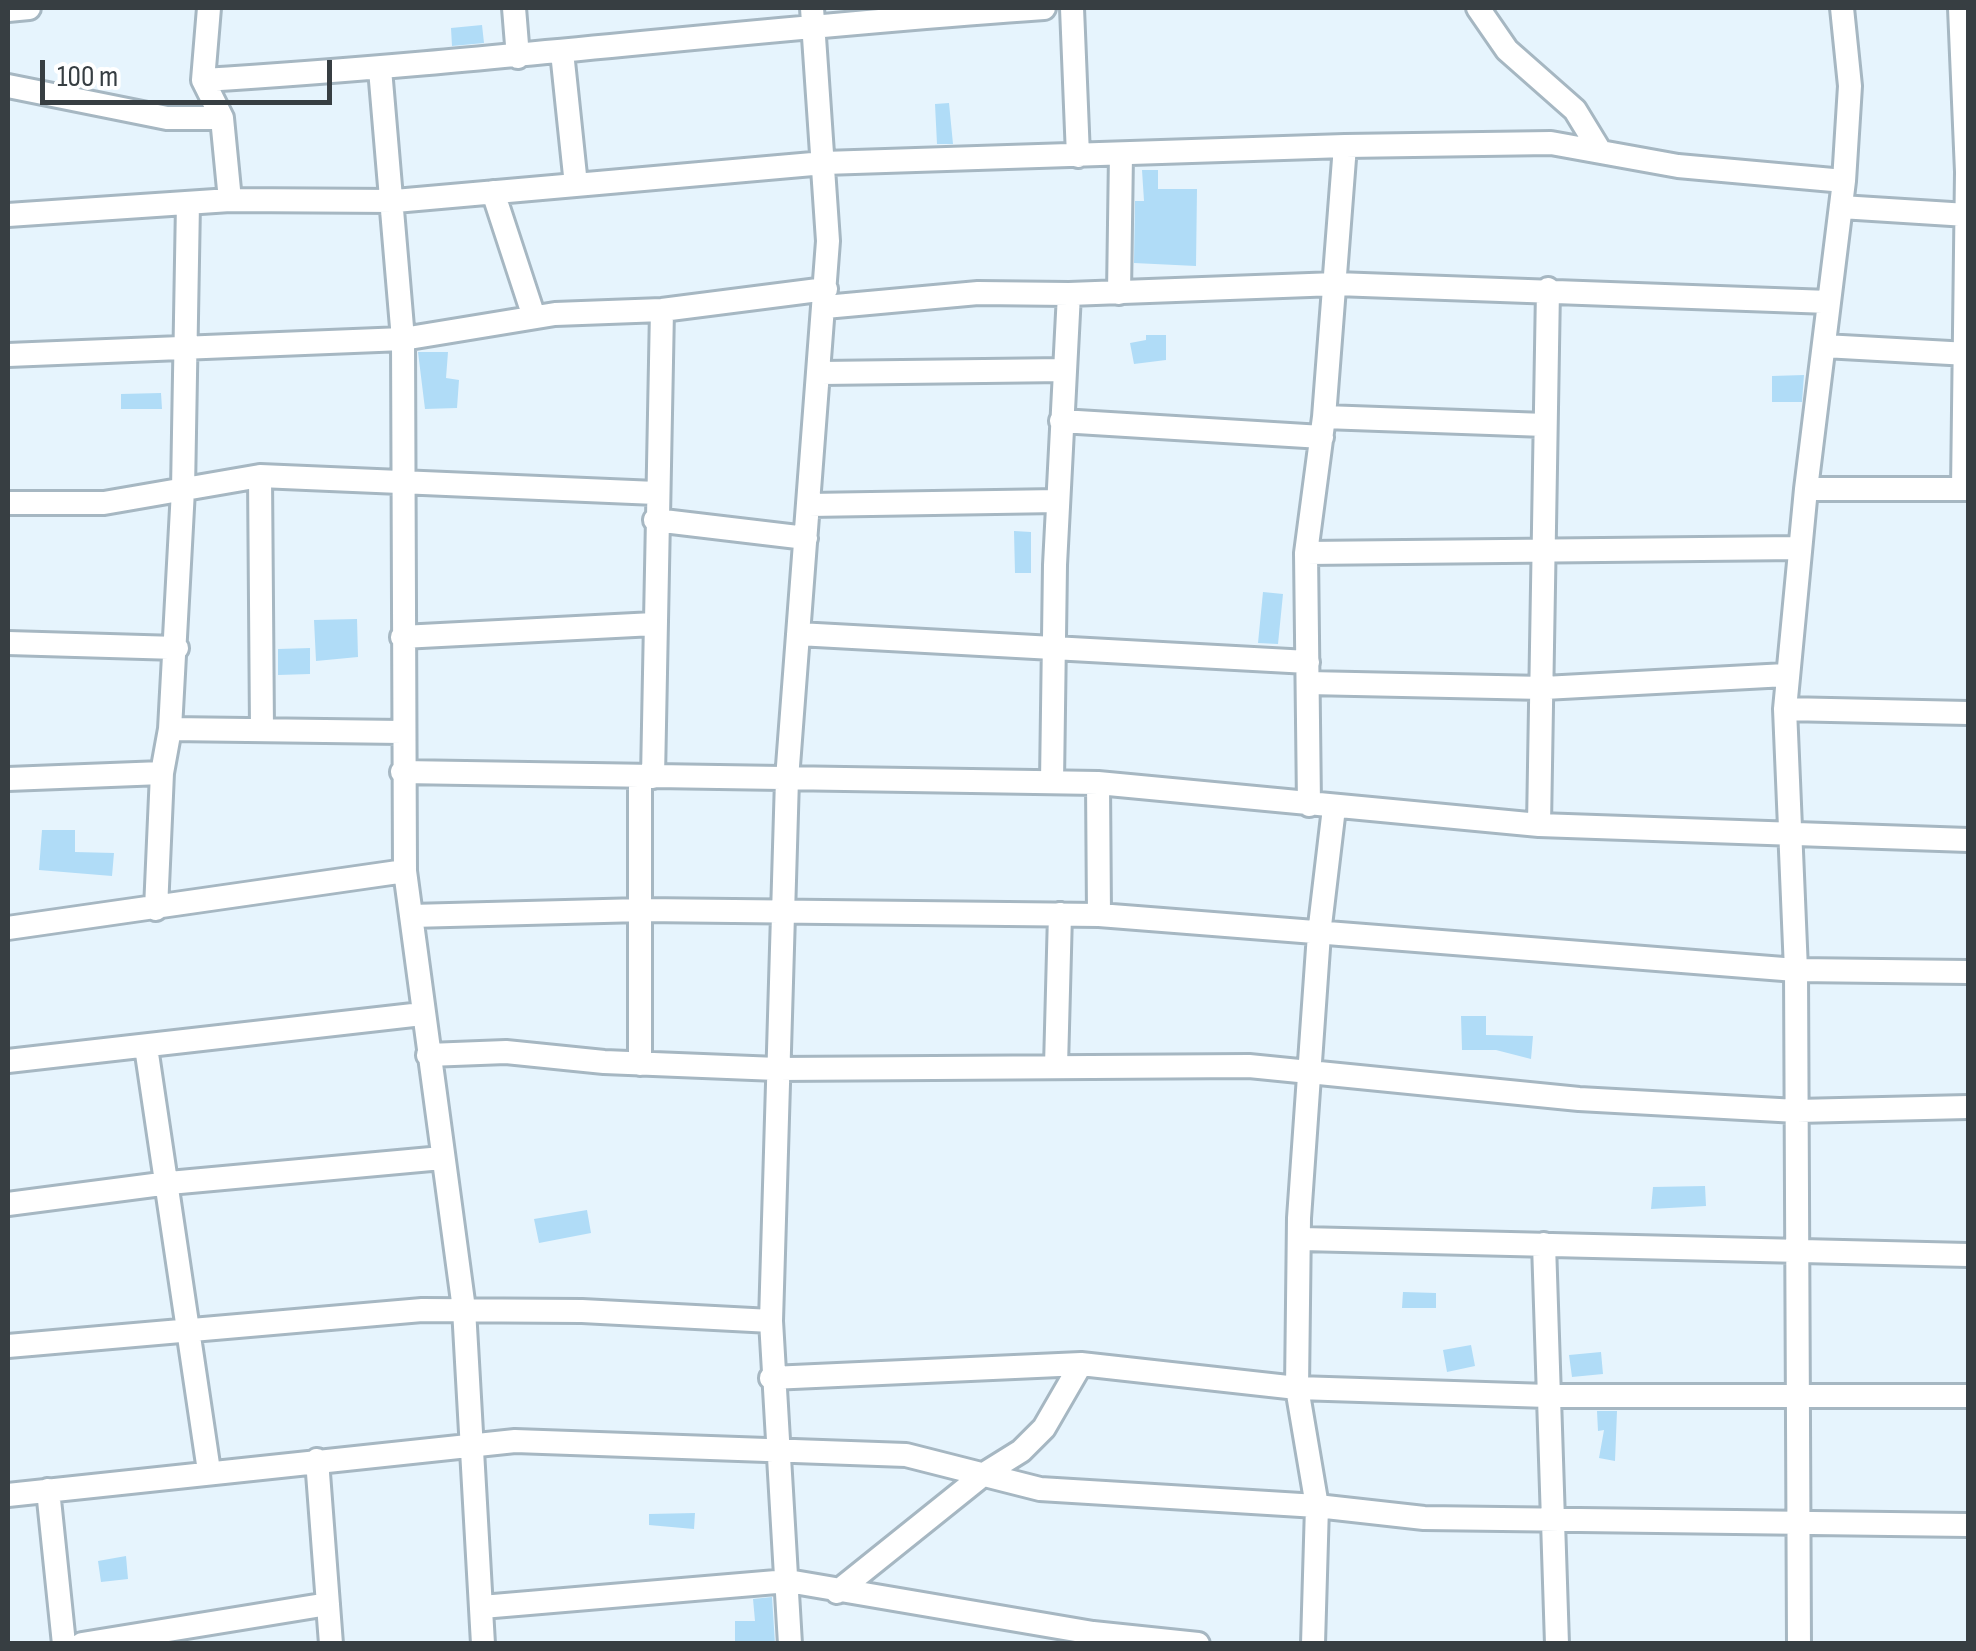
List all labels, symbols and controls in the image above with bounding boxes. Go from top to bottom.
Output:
scale bar [45,40,338,102]
text: 100 m [57,59,118,95]

